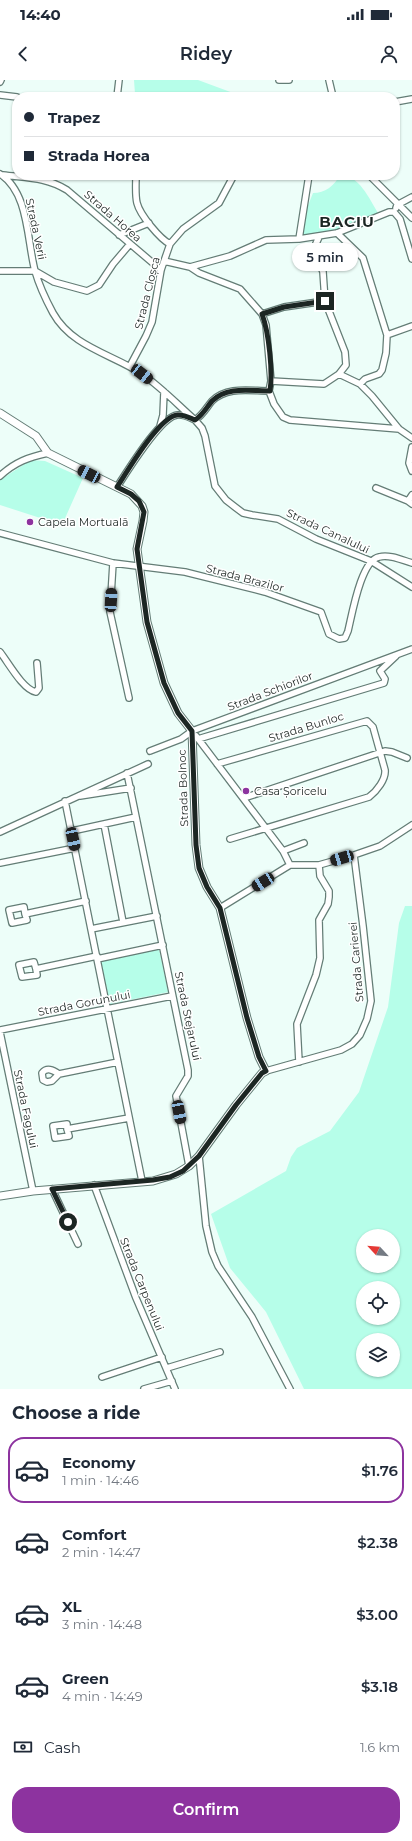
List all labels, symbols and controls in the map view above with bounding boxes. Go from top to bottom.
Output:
text: 14:40 [20,5,61,24]
icon: back [12,43,34,65]
text: Ridey [180,43,232,65]
icon: person [378,43,400,65]
text: Trapez [48,108,100,127]
text: Strada Horea [48,146,150,165]
street label: Strada Horea [81,187,145,245]
street label: Strada Verii [23,197,49,261]
district label: BACIU [319,212,375,231]
callout: 5 min [292,243,358,271]
text: 5 min [306,249,344,265]
street label: Strada Cloșca [131,255,163,331]
route end [316,292,334,310]
car [129,362,155,386]
car [76,463,102,485]
street label: Strada Canalului [284,506,372,556]
place label: Capela Mortuală [38,515,128,529]
marker: Capela Mortuală [25,517,35,527]
street label: Strada Brazilor [204,561,286,595]
car [104,588,118,612]
street label: Strada Schiorilor [225,668,315,714]
street label: Strada Bunloc [267,709,345,745]
street label: Strada Bolnoc [175,749,191,827]
place label: Casa Șoricelu [254,784,327,798]
marker: Casa Șoricelu [241,786,251,796]
car [65,826,81,852]
car [329,849,355,867]
car [250,871,276,893]
street label: Strada Carierei [346,921,366,1003]
street label: Strada Stejarului [172,970,204,1062]
street label: Strada Gorunului [37,987,131,1019]
street label: Strada Fagului [11,1068,41,1150]
car [171,1099,187,1125]
route start [59,1213,77,1231]
north arrow [356,1229,400,1273]
map controls [356,1229,400,1377]
street label: Strada Carpenului [117,1235,167,1333]
button: locate [356,1281,400,1325]
button: layers [356,1333,400,1377]
text: Choose a ride [12,1402,140,1424]
icon: car [14,1452,50,1488]
text: Economy [62,1453,135,1472]
text: $1.76 [361,1461,398,1480]
text: 1 min · 14:46 [62,1472,139,1488]
icon: car [14,1524,50,1560]
text: Comfort [62,1525,127,1544]
text: $2.38 [357,1533,398,1552]
text: 2 min · 14:47 [62,1544,141,1560]
icon: car [14,1596,50,1632]
text: XL [62,1597,81,1616]
text: $3.00 [356,1605,398,1624]
text: 3 min · 14:48 [62,1616,142,1632]
icon: car [14,1668,50,1704]
text: Green [62,1669,109,1688]
text: $3.18 [361,1677,398,1696]
text: 4 min · 14:49 [62,1688,143,1704]
icon: cash [12,1736,34,1758]
text: Cash [44,1738,81,1757]
text: 1.6 km [360,1739,400,1755]
button: Confirm [12,1787,400,1833]

